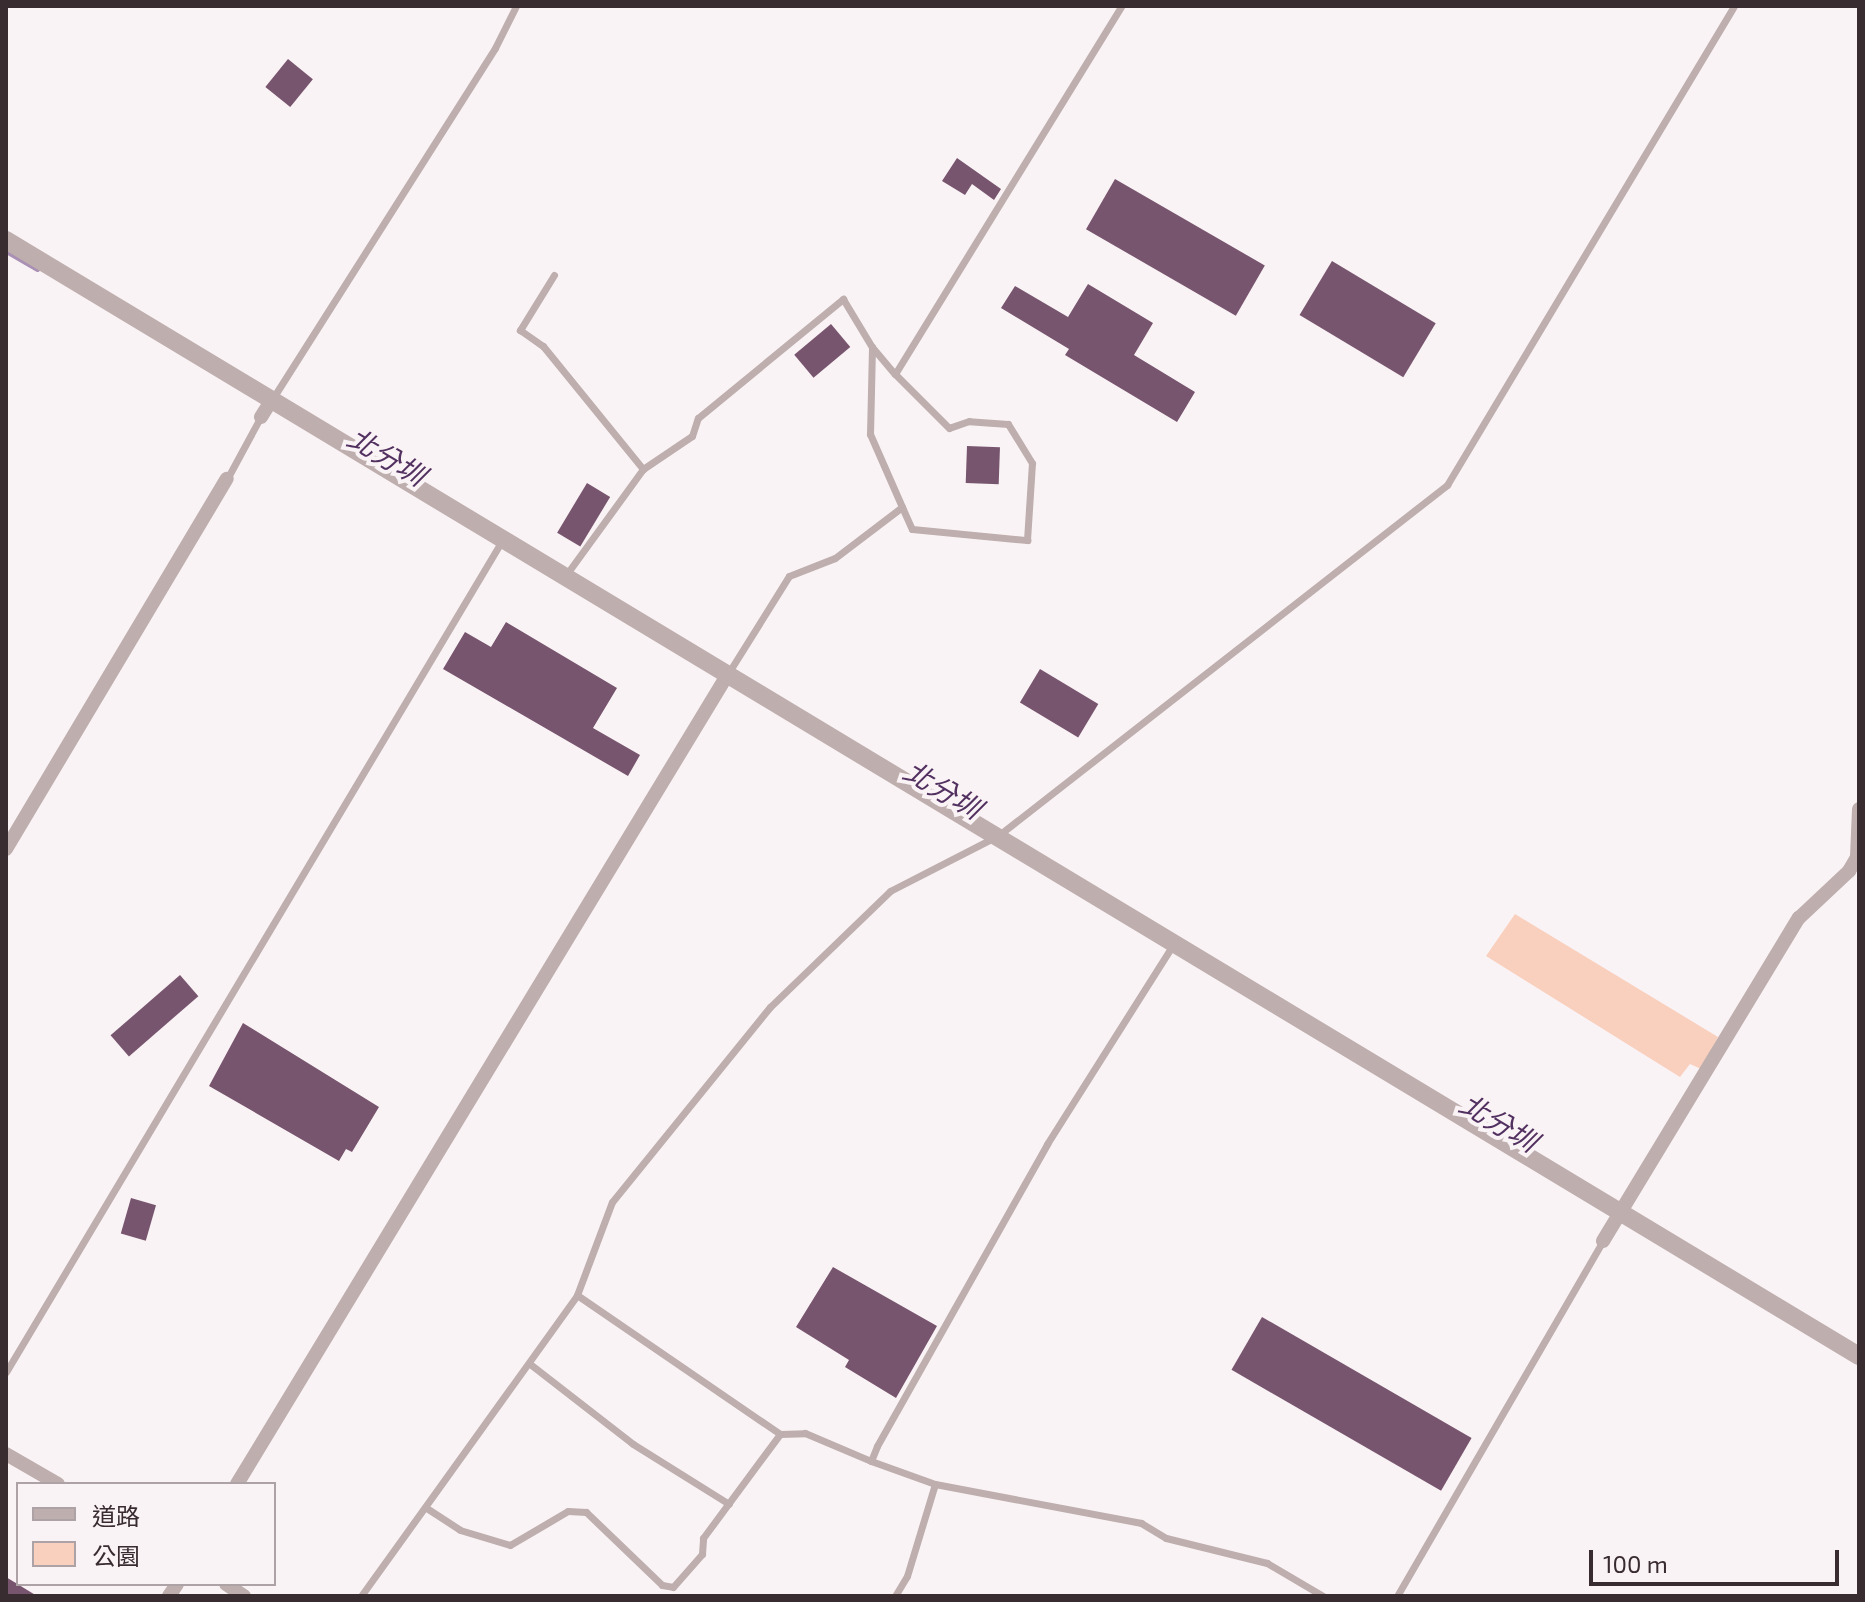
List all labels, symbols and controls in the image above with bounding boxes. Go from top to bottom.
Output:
water label: 北分圳 [342,420,432,492]
water label: 北分圳 [898,753,988,825]
water label: 北分圳 [1454,1086,1544,1158]
legend [16,1482,276,1586]
text: 道路 [92,1501,140,1530]
scale bar [1593,1534,1843,1584]
text: 公園 [92,1541,140,1570]
text: 100 m [1603,1549,1668,1578]

